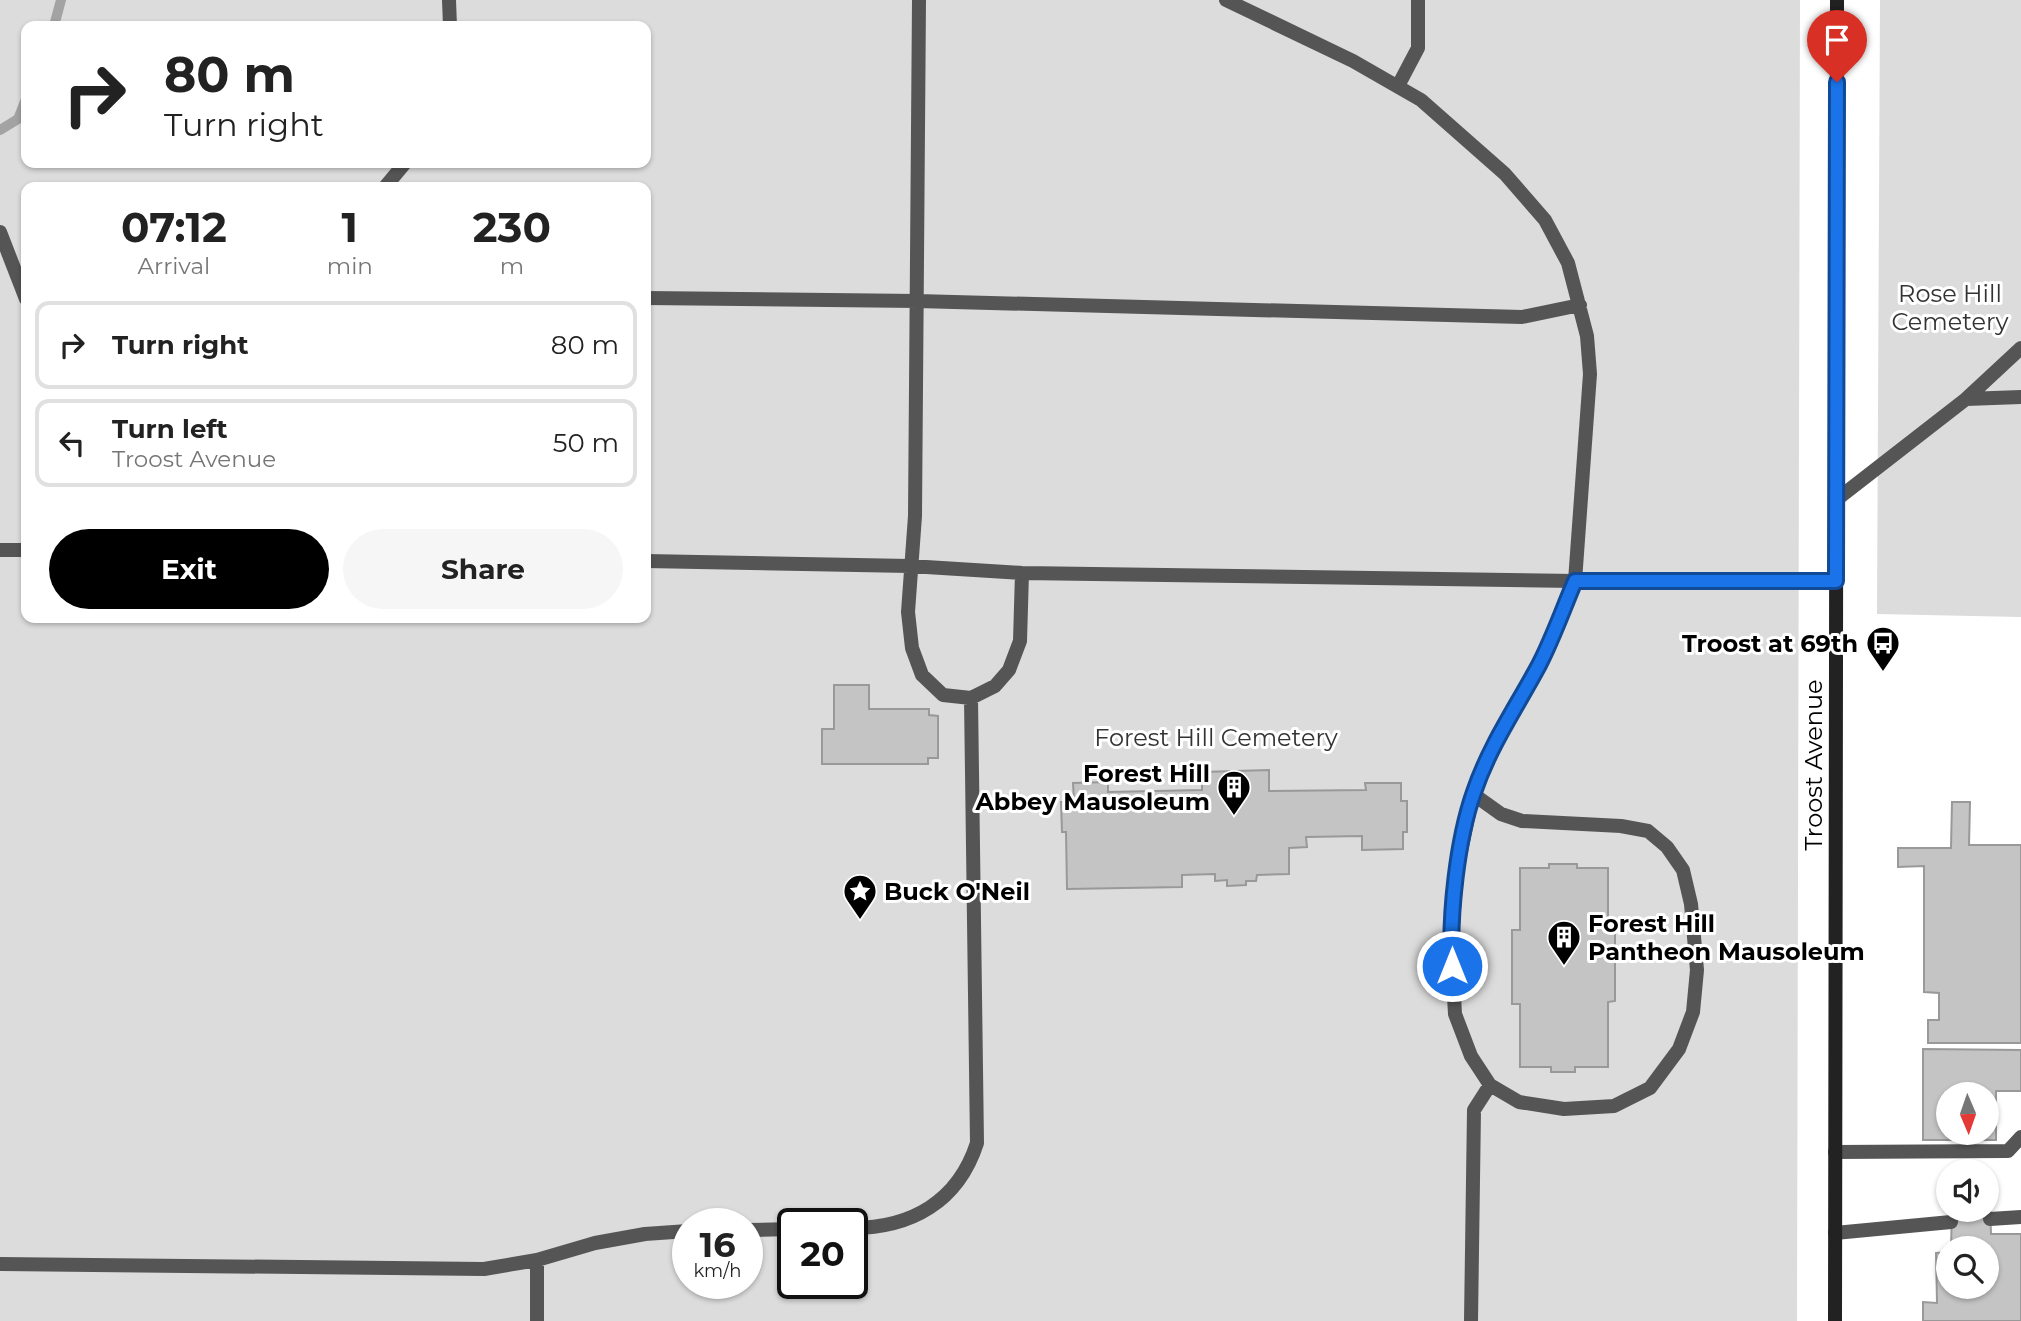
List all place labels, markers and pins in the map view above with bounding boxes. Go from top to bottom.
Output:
pin [1807,10,1867,82]
bus stop icon: Troost at 69th [1864,624,1902,673]
place label: Troost at 69th [1682,629,1858,658]
place label: Forest Hill Abbey Mausoleum [974,759,1210,816]
building icon: Forest Hill Abbey Mausoleum [1215,768,1253,817]
place icon: Buck O'Neil [841,872,879,921]
place label: Buck O'Neil [884,877,1030,906]
place label: Forest Hill Pantheon Mausoleum [1588,909,1865,966]
building icon: Forest Hill Pantheon Mausoleum [1545,918,1583,967]

